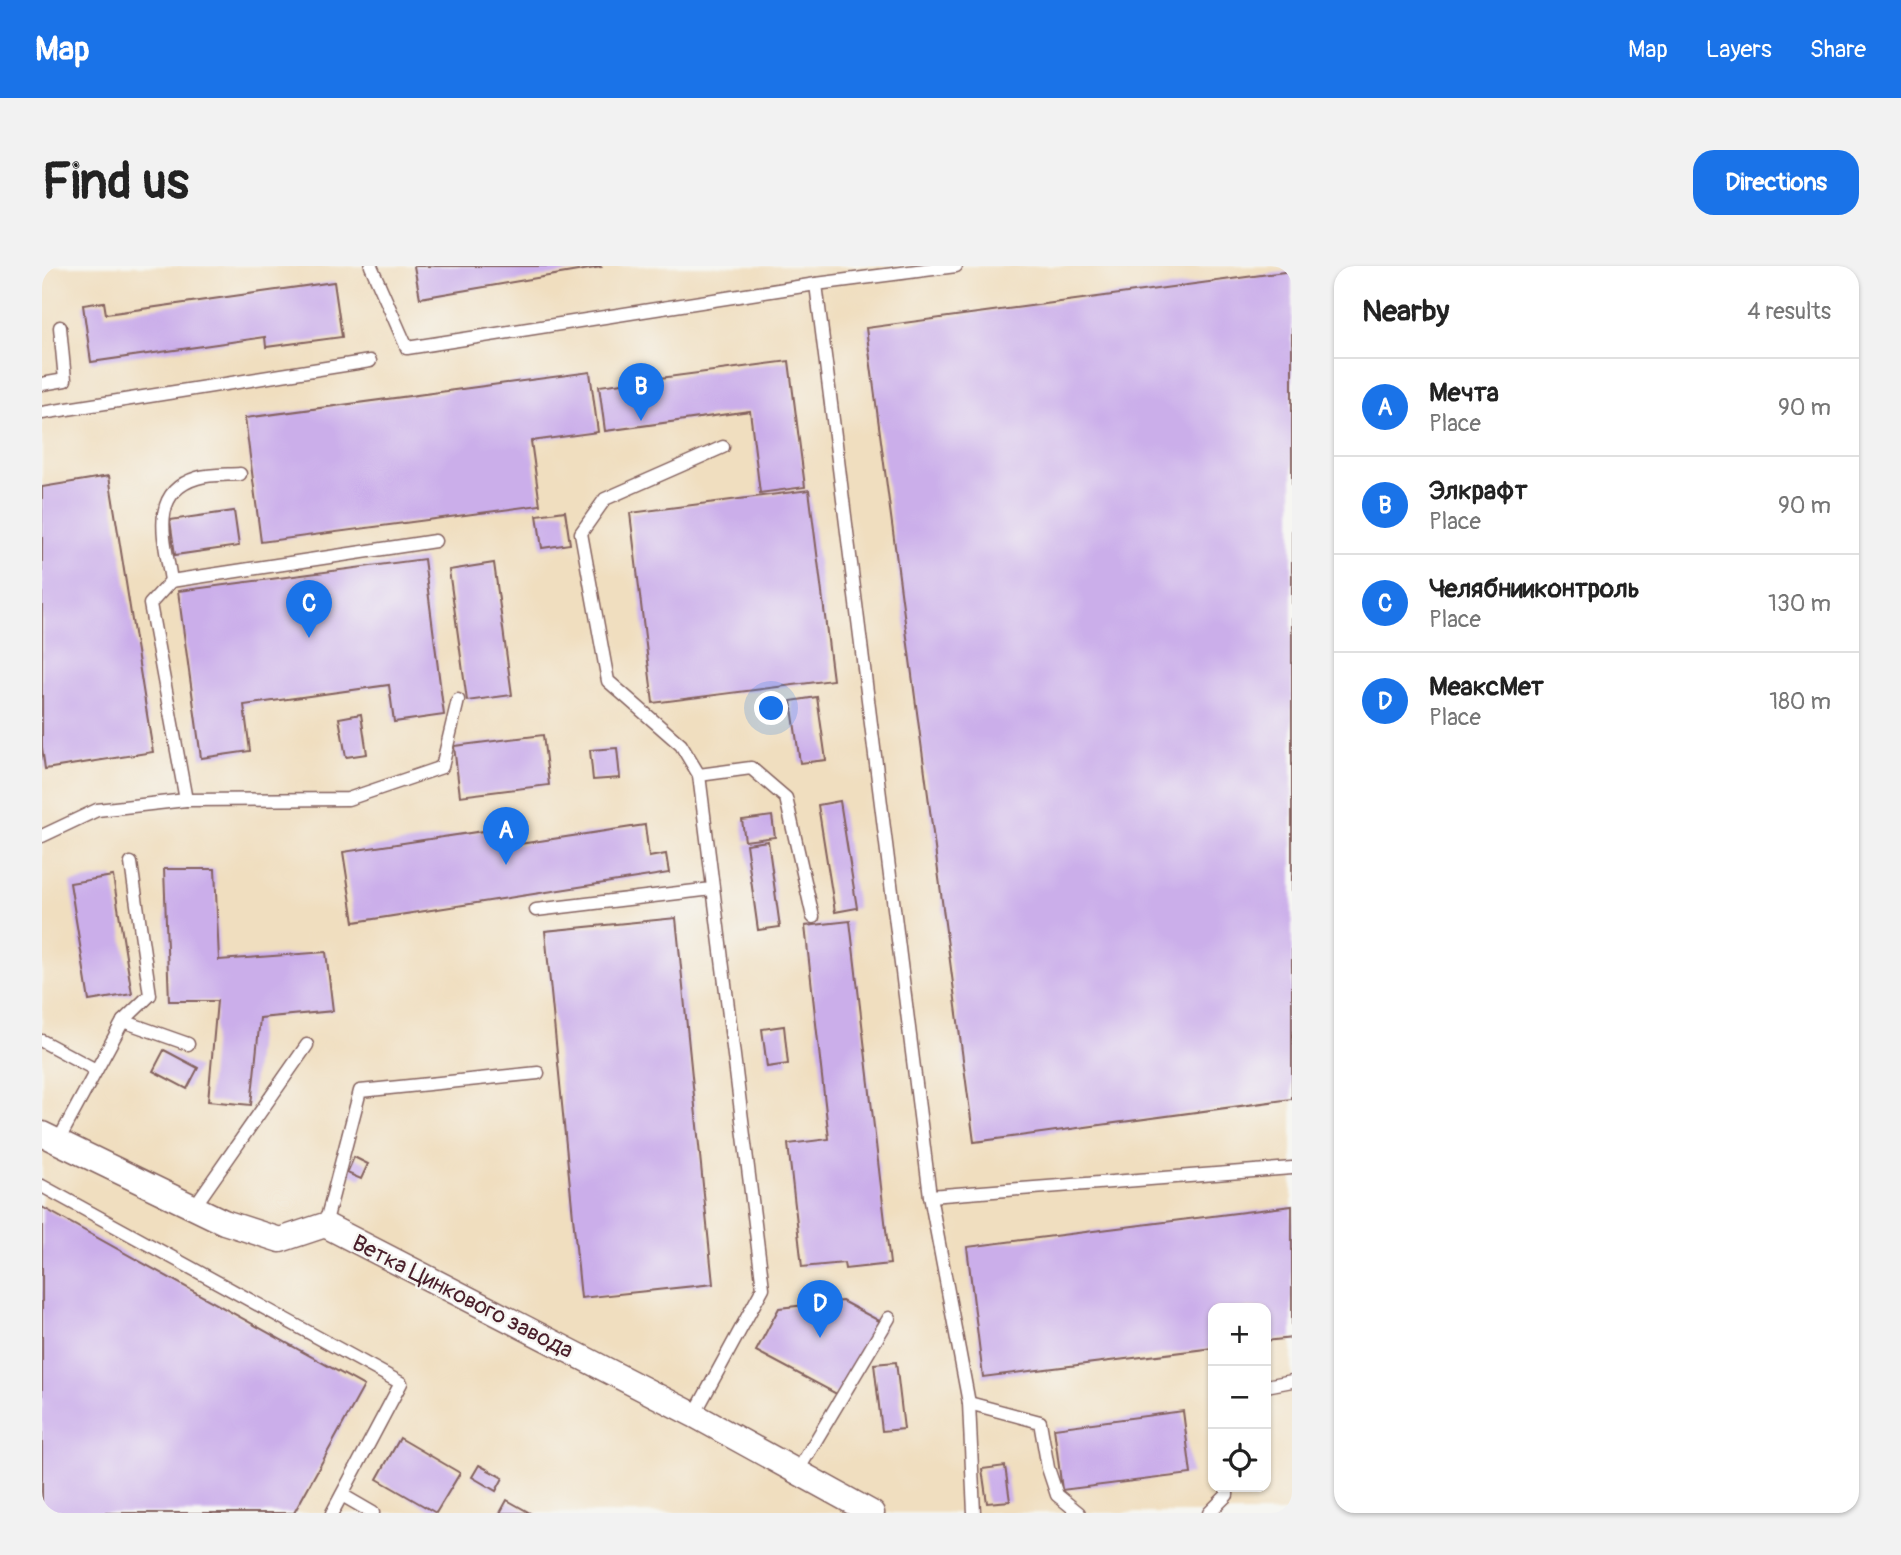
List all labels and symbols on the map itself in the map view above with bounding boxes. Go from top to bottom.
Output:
pin: B [618,363,664,421]
pin: C [286,580,332,638]
your location [754,691,788,725]
pin: A [483,807,529,865]
street label: Ветка Цинкового завода [347,1228,578,1365]
pin: D [797,1280,843,1338]

